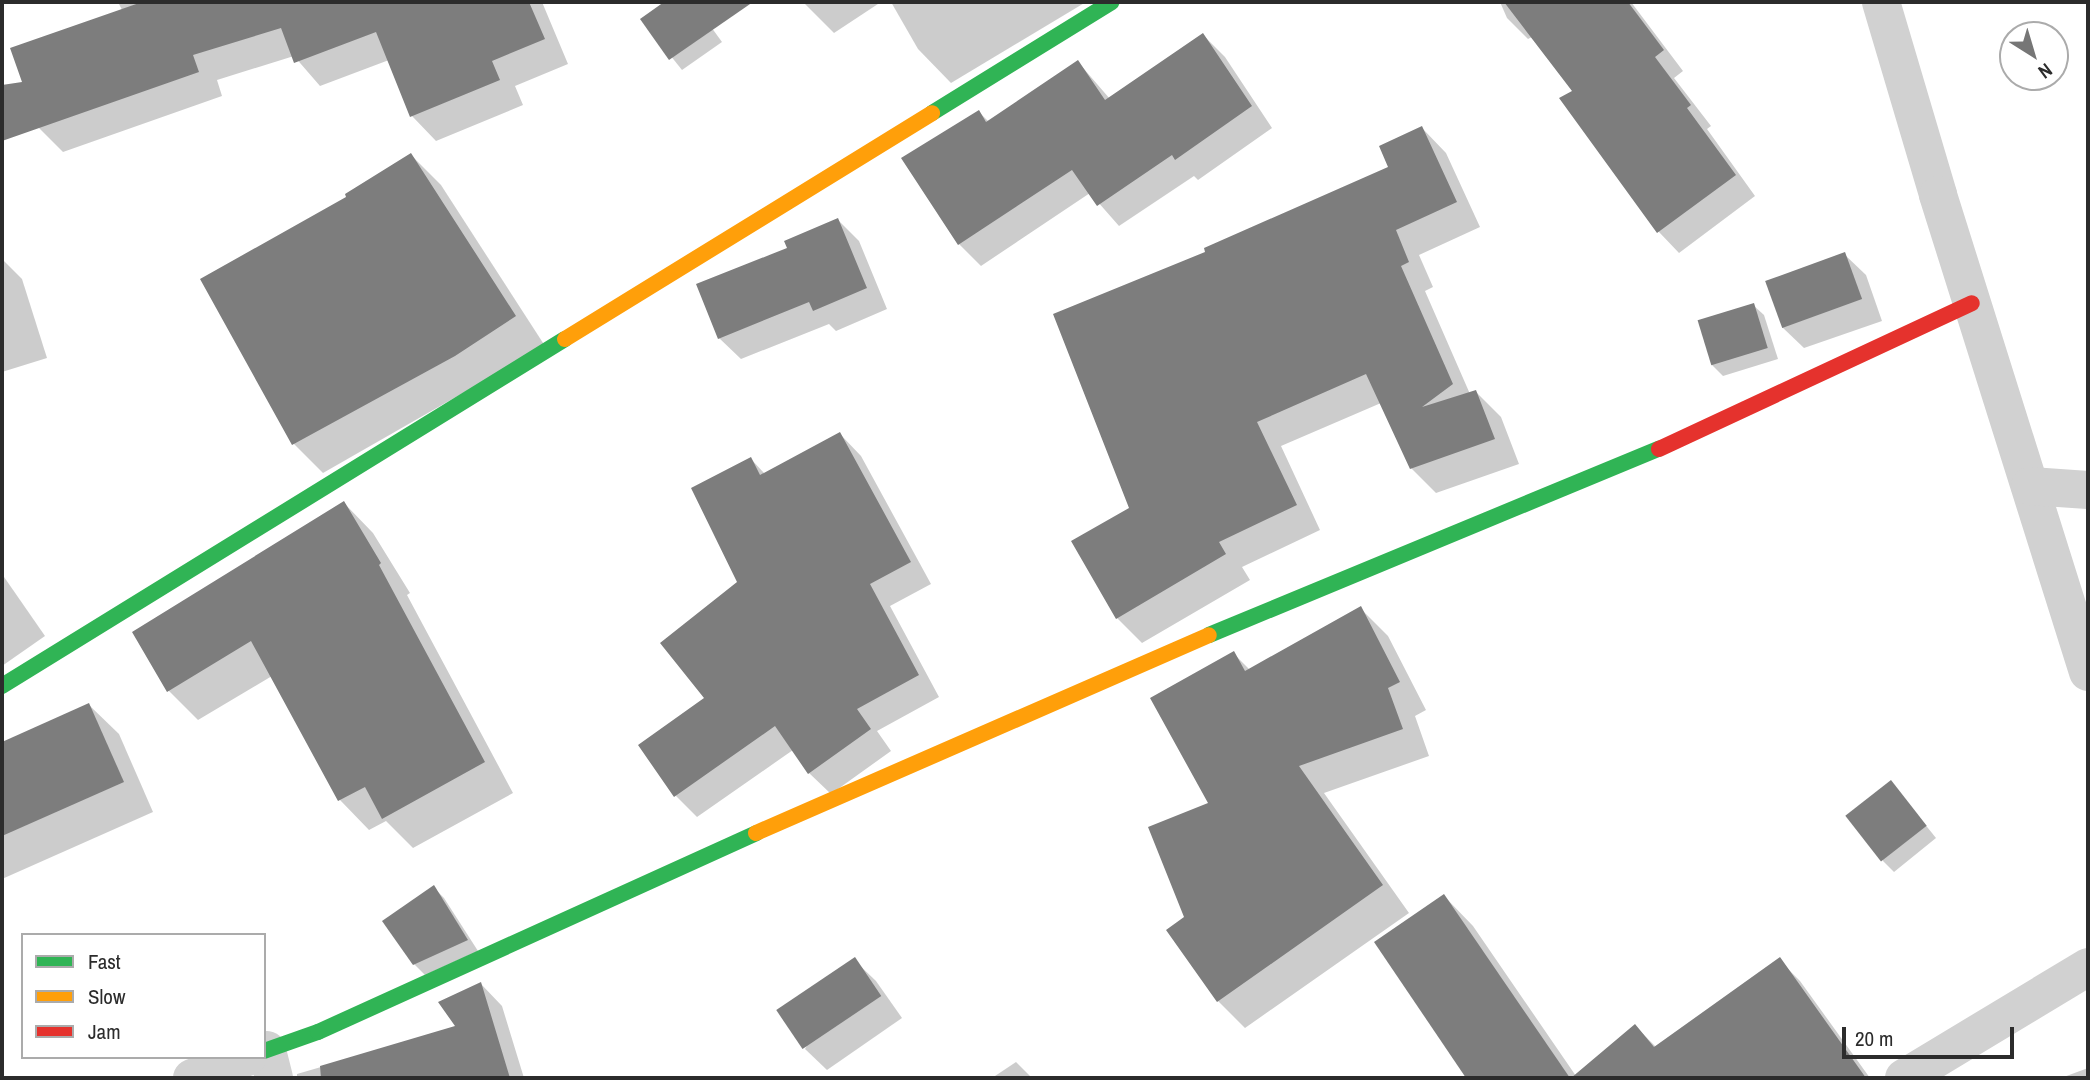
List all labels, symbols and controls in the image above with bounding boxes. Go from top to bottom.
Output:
north arrow [1999,21,2069,91]
text: N [2033,57,2058,85]
legend [21,933,266,1059]
text: Fast [88,947,121,976]
text: Slow [88,982,125,1011]
scale bar [1845,1014,2016,1058]
text: Jam [88,1017,121,1046]
text: 20 m [1855,1024,1893,1053]

